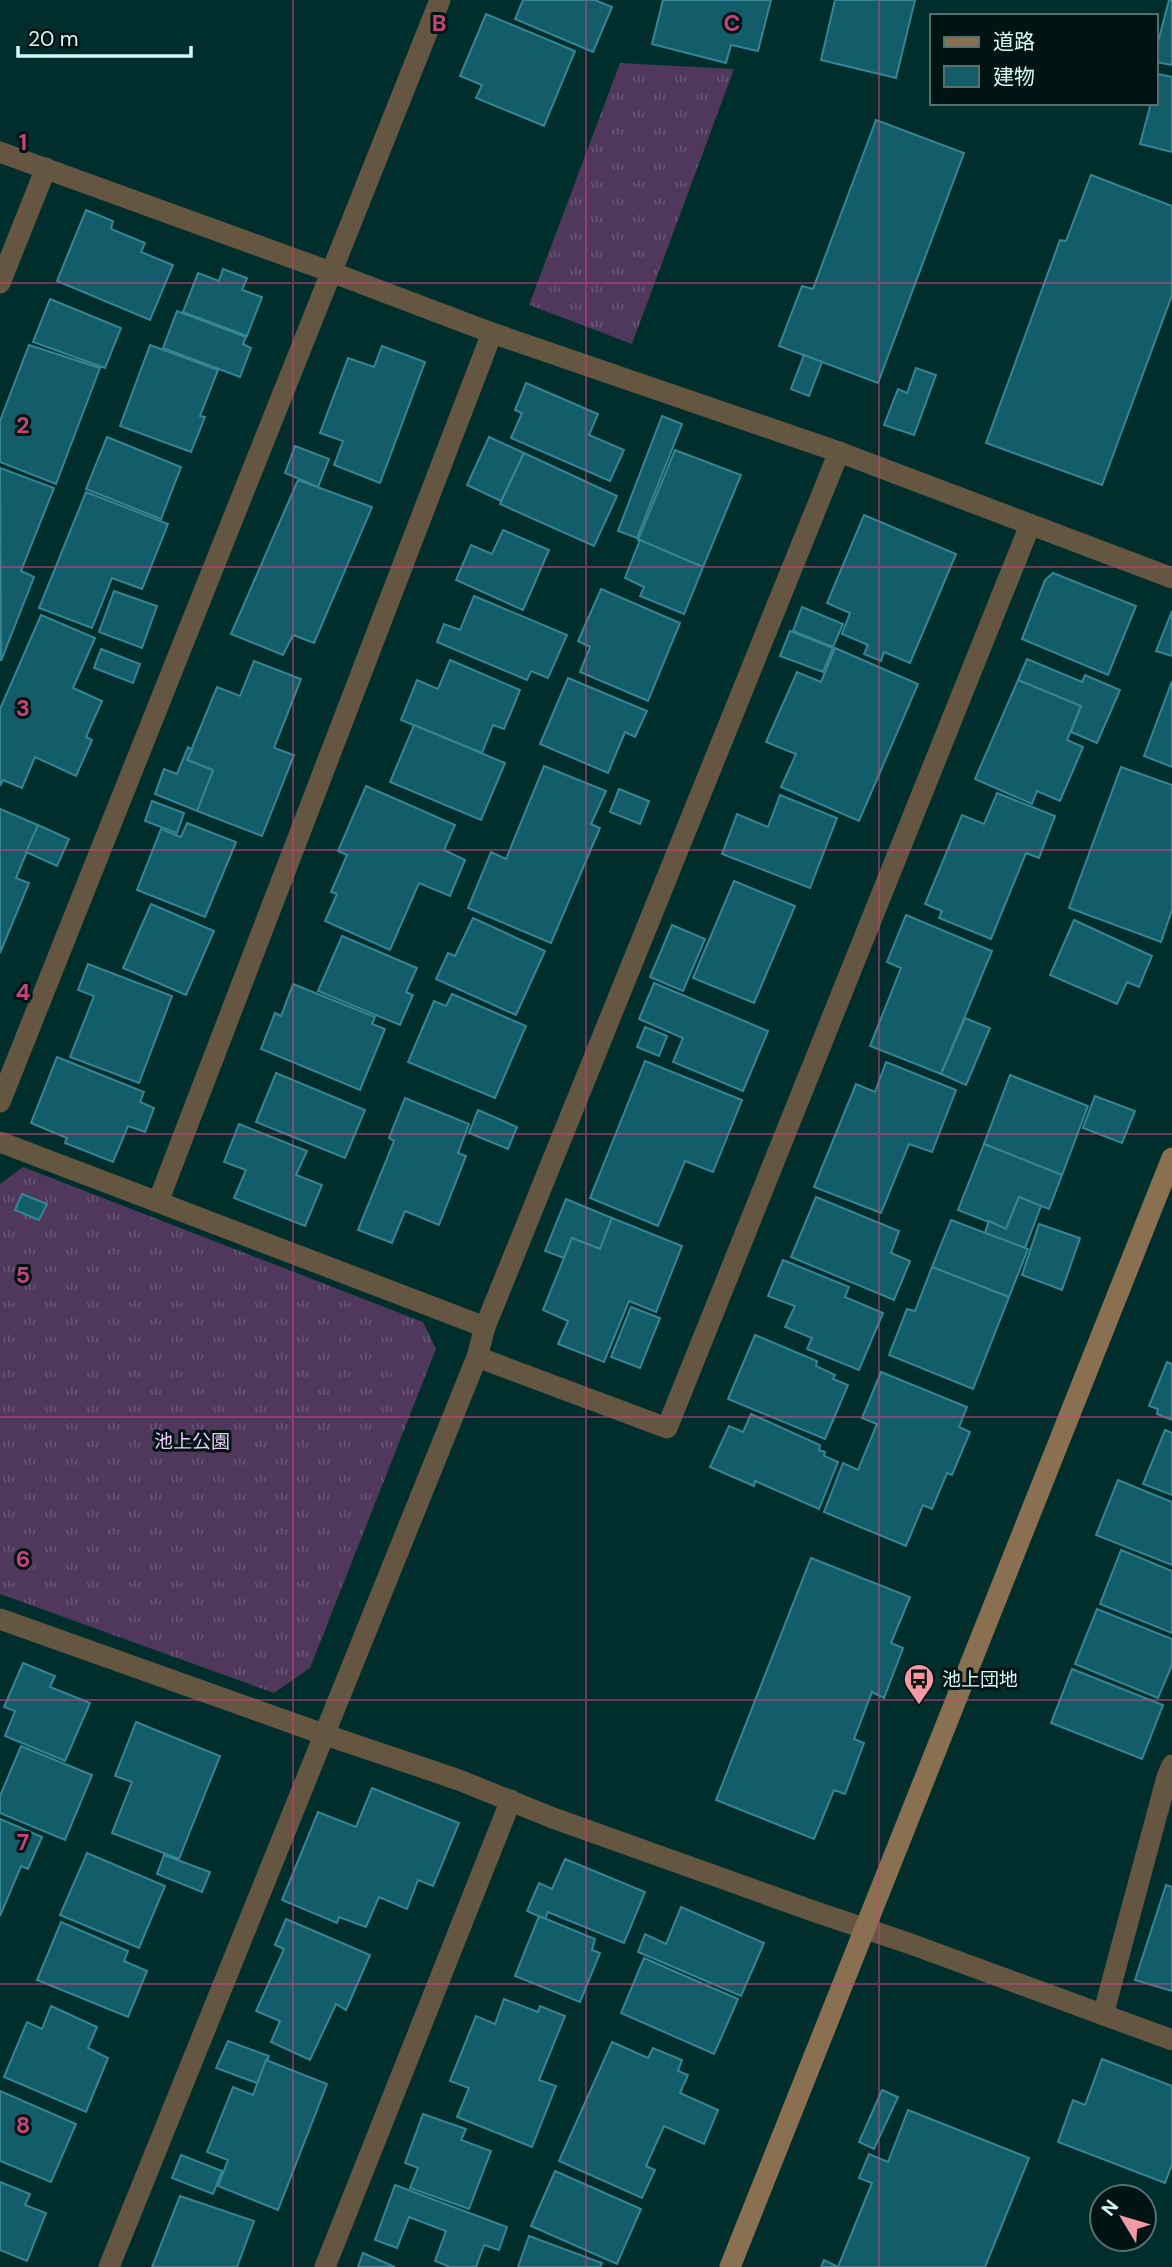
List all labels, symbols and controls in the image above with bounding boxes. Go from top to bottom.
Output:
text: B [432,8,446,38]
text: C [724,8,740,38]
scale bar [18,14,191,58]
legend [930,14,1158,105]
text: 20 m [28,25,79,53]
text: 道路 [993,28,1035,56]
text: 建物 [993,63,1035,91]
text: 1 [19,127,27,157]
text: 2 [16,410,30,440]
text: 3 [16,693,30,723]
text: 4 [16,977,31,1007]
text: 5 [16,1260,30,1290]
park label: 池上公園 [154,1429,230,1454]
text: 6 [16,1544,30,1574]
bus stop icon: 池上団地 [902,1662,936,1706]
place label: 池上団地 [942,1667,1018,1692]
text: 7 [17,1827,29,1857]
text: 8 [16,2110,30,2140]
north arrow [1088,2183,1158,2253]
text: N [1096,2195,1124,2221]

